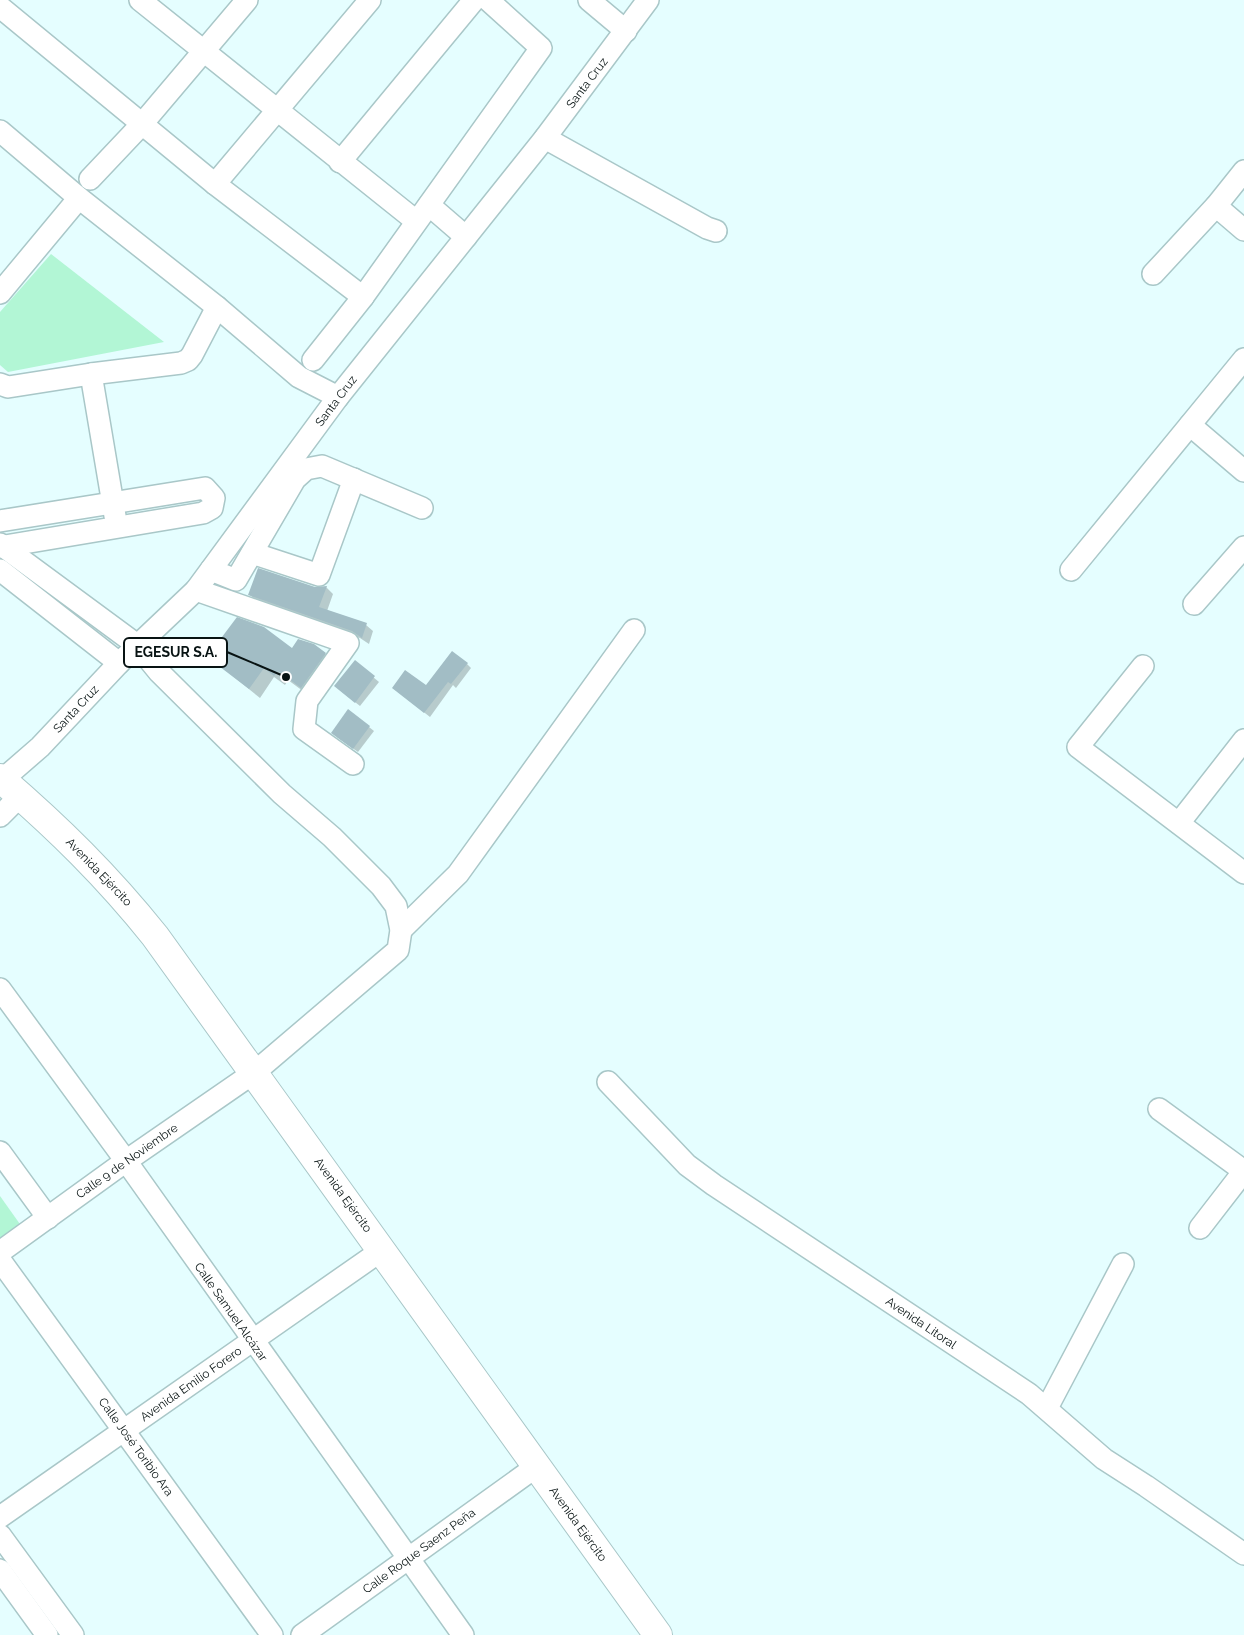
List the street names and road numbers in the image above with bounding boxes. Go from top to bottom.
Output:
street label: Santa Cruz [563,55,611,111]
street label: Santa Cruz [312,373,360,429]
street label: Santa Cruz [50,682,102,736]
street label: Avenida Ejército [63,835,135,909]
street label: Calle 9 de Noviembre [74,1121,180,1201]
street label: Avenida Ejército [311,1155,375,1235]
street label: Calle Samuel Alcázar [192,1260,271,1365]
street label: Avenida Litoral [883,1294,960,1352]
street label: Avenida Emilio Forero [138,1344,244,1424]
street label: Calle José Toribio Ara [96,1395,176,1499]
street label: Avenida Ejército [546,1484,610,1564]
street label: Calle Roque Saenz Peña [360,1505,478,1597]

